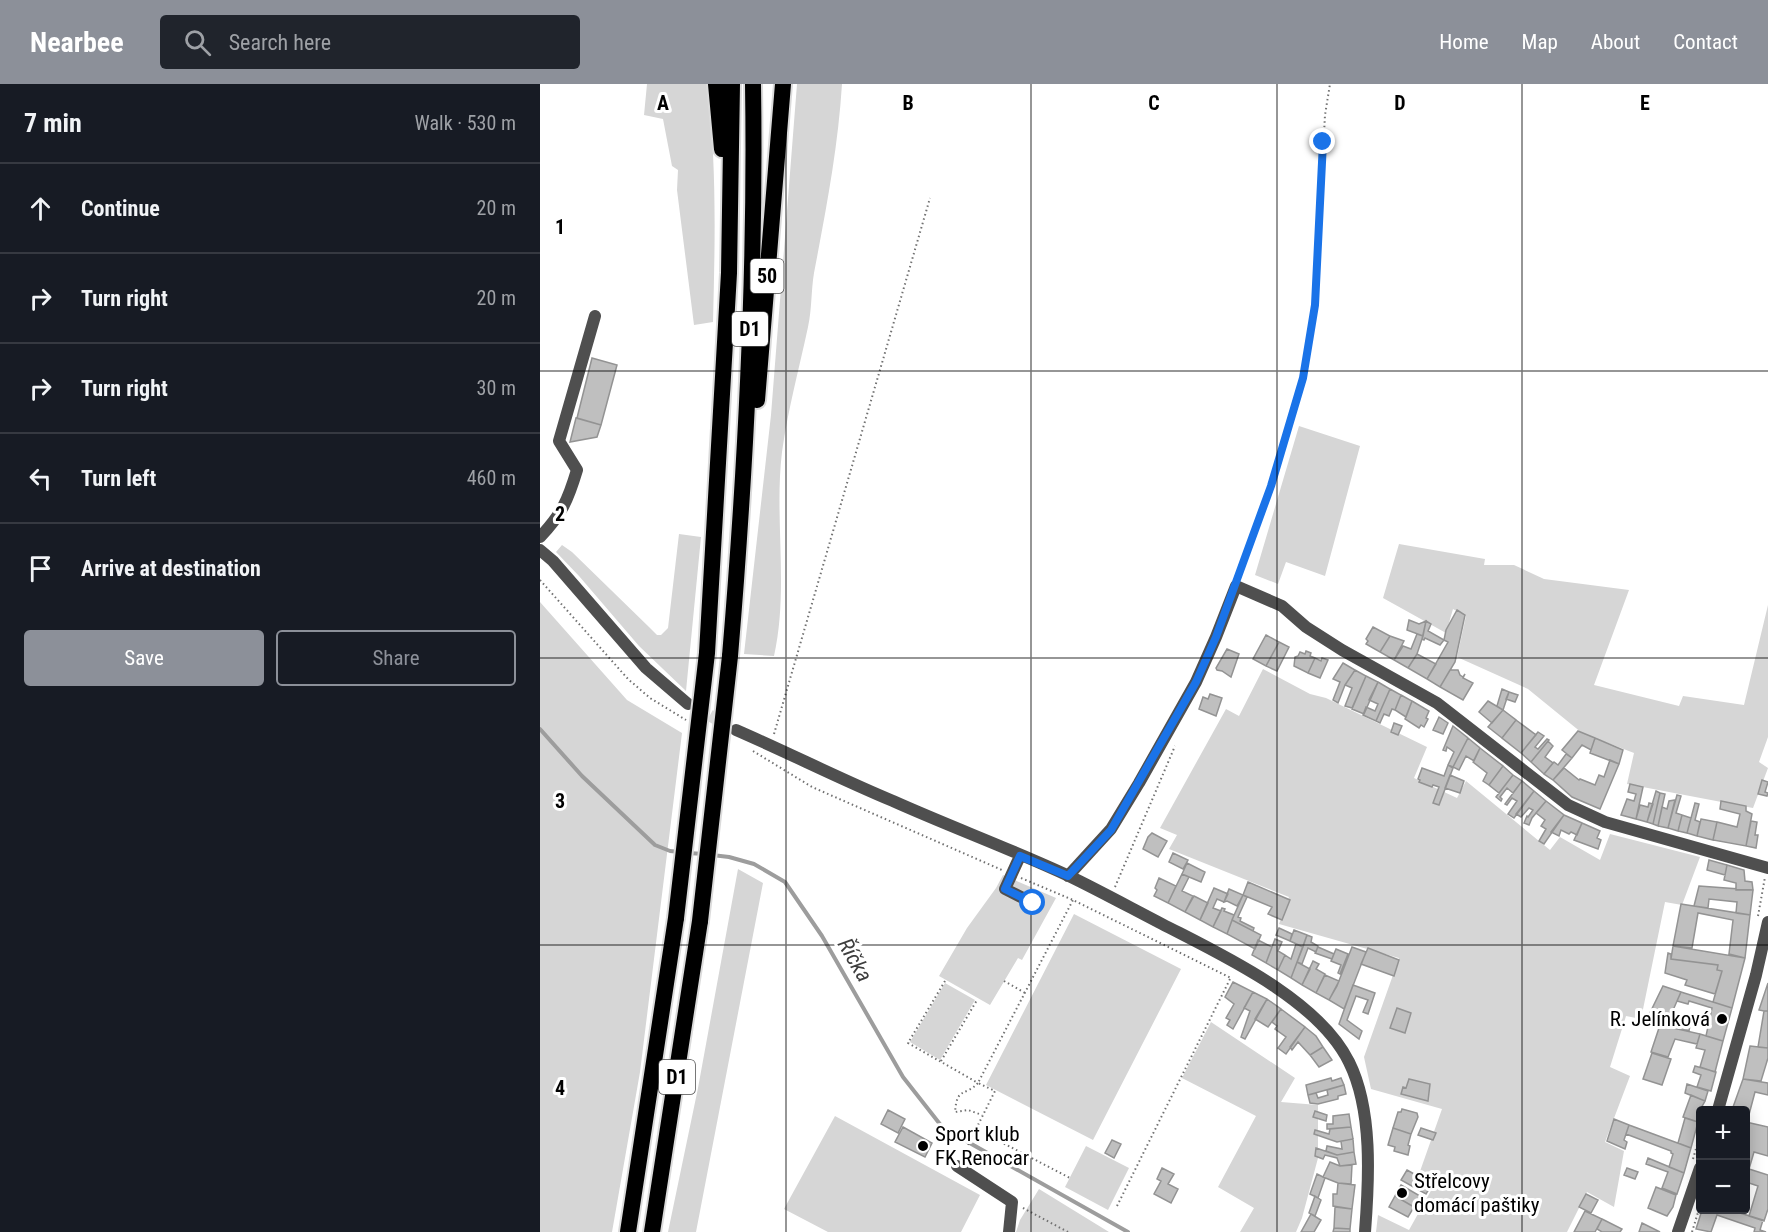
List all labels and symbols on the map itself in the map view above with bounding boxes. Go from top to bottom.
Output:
text: A [657,91,669,115]
text: B [902,91,914,115]
text: C [1148,91,1160,115]
text: D [1394,91,1406,115]
text: E [1640,91,1650,115]
route end [1309,128,1335,154]
text: 1 [555,215,565,239]
road number: 50 [750,259,784,293]
road number: D1 [732,312,768,346]
text: 2 [555,502,565,526]
text: 3 [555,789,565,813]
route start [1019,889,1045,915]
water label: Říčka [833,933,878,986]
place label: R. Jelínková [1610,1007,1710,1031]
marker: R. Jelínková [1715,1012,1729,1026]
road number: D1 [659,1060,695,1094]
text: 4 [555,1076,565,1100]
place label: Sport klub FK Renocar [935,1122,1029,1170]
marker: Sport klub FK Renocar [916,1139,930,1153]
place label: Střelcovy domácí paštiky [1414,1169,1540,1217]
marker: Střelcovy domácí paštiky [1395,1186,1409,1200]

